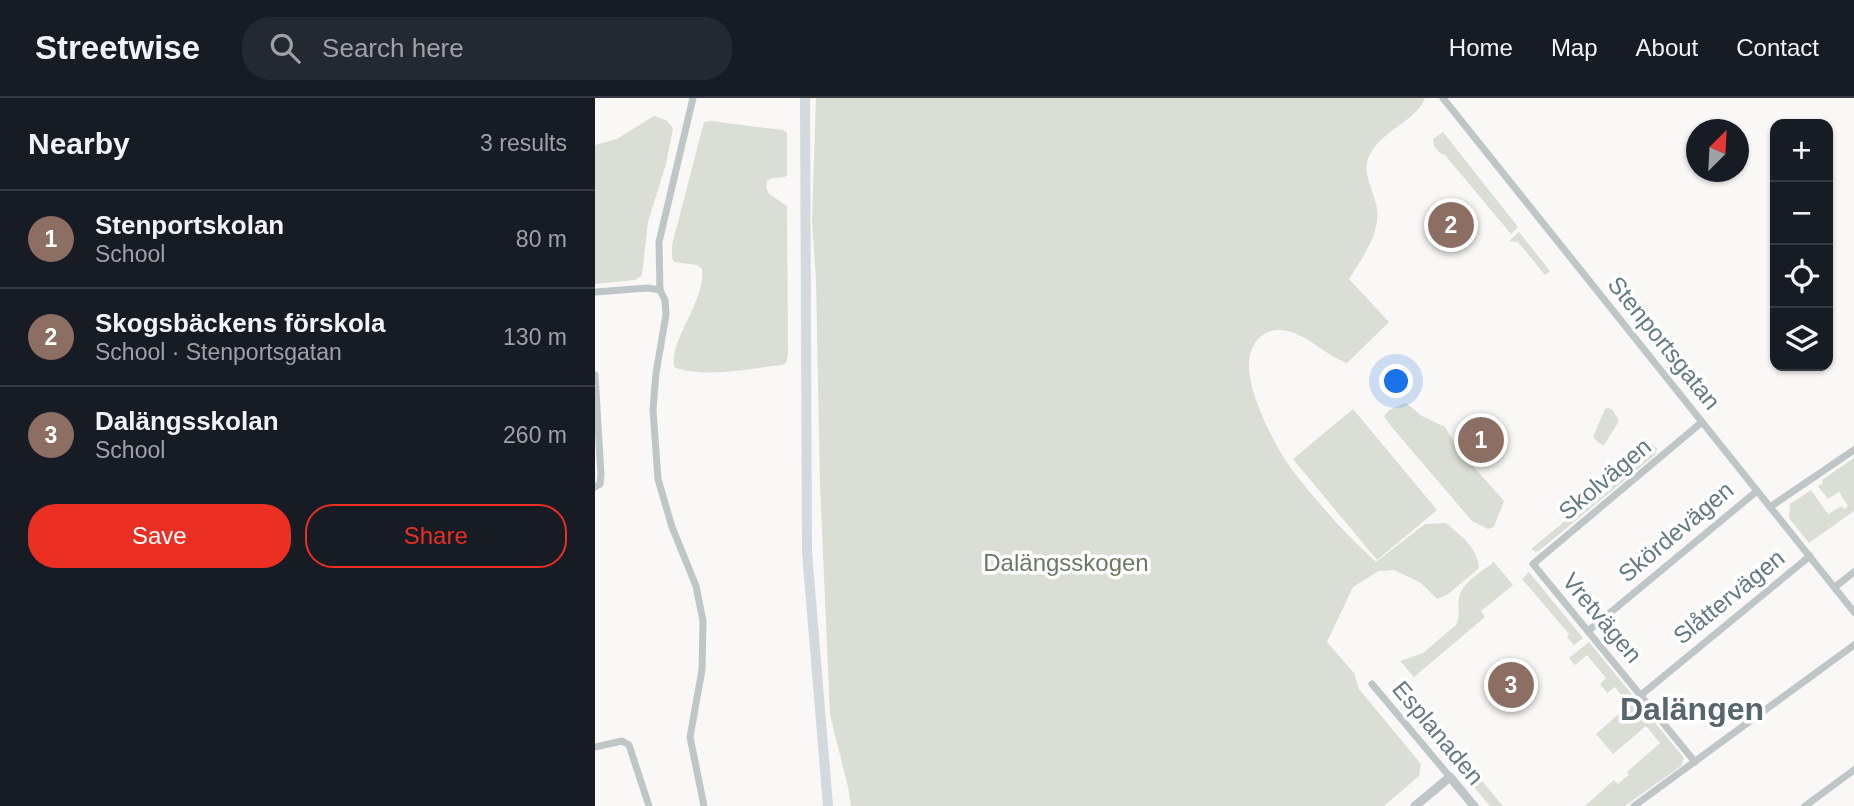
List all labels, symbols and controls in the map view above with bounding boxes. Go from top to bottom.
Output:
search box [242,17,732,80]
text: Streetwise [35,29,200,66]
icon: search [266,29,304,67]
text: Search here [322,33,464,63]
text: Home [1449,34,1513,61]
text: Map [1551,34,1598,61]
text: About [1636,34,1698,61]
text: Contact [1736,34,1819,61]
north arrow [1686,119,1749,182]
map controls [1770,119,1833,371]
button: + [1770,119,1833,182]
text: Nearby [28,127,130,160]
text: 3 results [480,130,567,156]
button: − [1770,182,1833,245]
pin: 2 [1428,199,1474,251]
text: Stenportskolan [95,210,284,240]
text: 1 [45,226,57,252]
text: 80 m [516,226,567,252]
text: School [95,241,165,267]
button: locate [1770,245,1833,308]
street label: Stenportsgatan [1603,271,1726,414]
text: Skogsbäckens förskola [95,308,385,338]
button: layers [1770,308,1833,371]
text: 2 [45,324,57,350]
text: 130 m [503,324,567,350]
text: School · Stenportsgatan [95,339,342,365]
your location [1379,364,1413,398]
text: Dalängsskolan [95,406,279,436]
pin: 1 [1458,414,1504,466]
text: 3 [45,422,57,448]
text: 260 m [503,422,567,448]
street label: Skolvägen [1553,432,1656,525]
text: School [95,437,165,463]
street label: Skördevägen [1613,476,1739,587]
button: Save [28,504,291,568]
button: Share [305,504,567,568]
street label: Slåttervägen [1668,544,1790,650]
park label: Dalängsskogen [983,549,1149,576]
street label: Vretvägen [1557,567,1648,668]
pin: 3 [1488,659,1534,711]
street label: Esplanaden [1387,675,1489,790]
district label: Dalängen [1620,691,1764,727]

